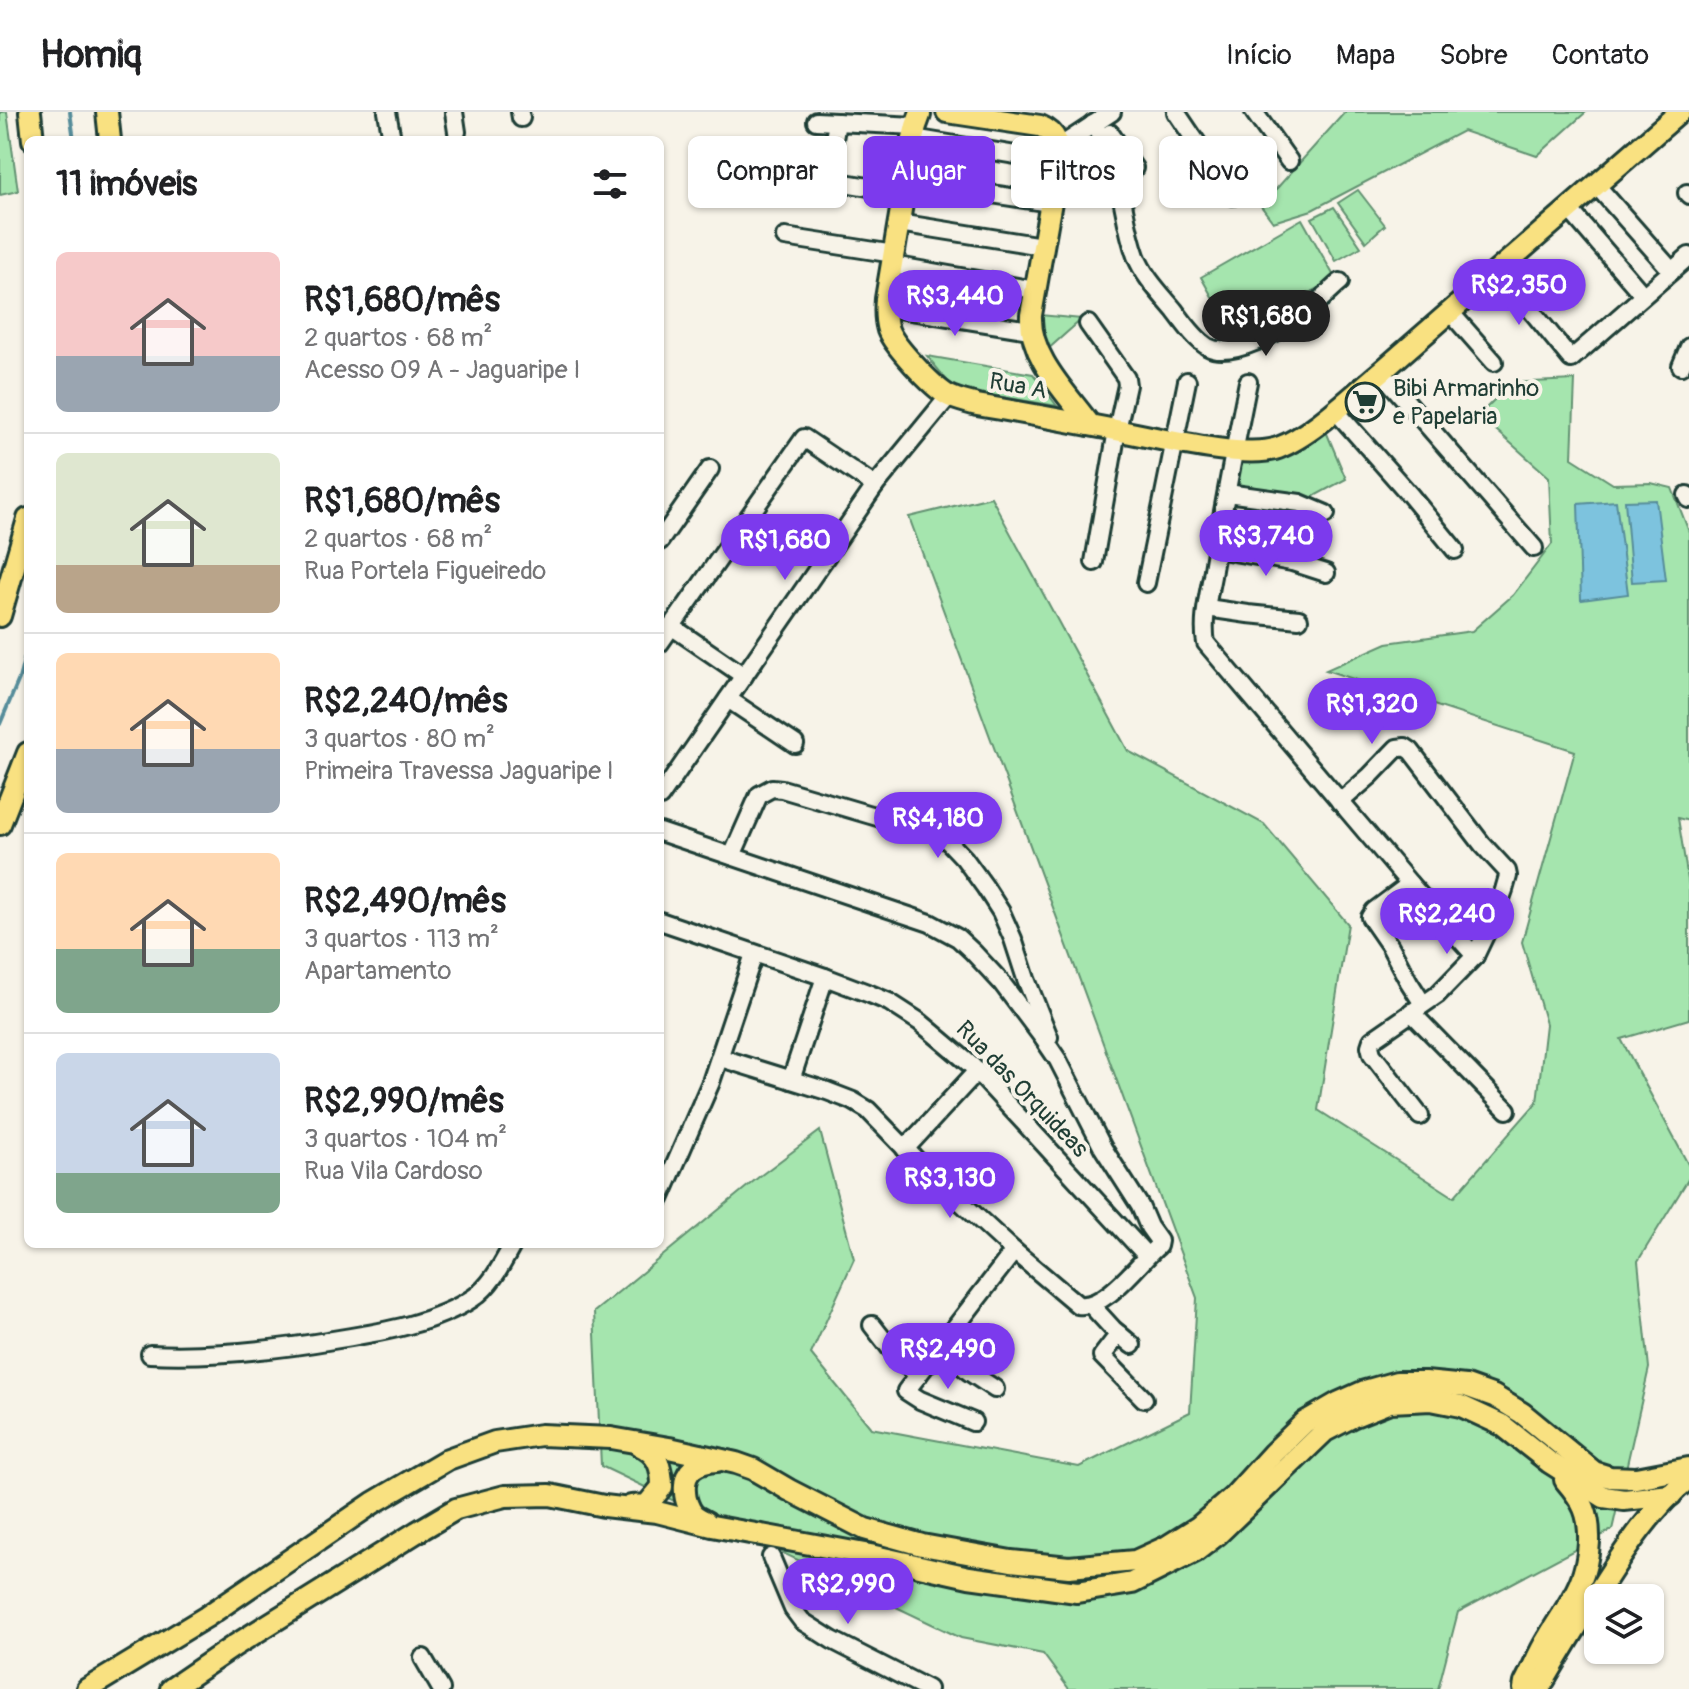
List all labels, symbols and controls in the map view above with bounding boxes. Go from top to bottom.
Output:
text: Homiq [40,31,142,79]
text: Início [1226,38,1292,73]
text: Mapa [1336,38,1395,73]
text: Sobre [1439,38,1508,73]
text: Contato [1552,38,1649,73]
chip: Comprar [688,136,847,208]
chip: Alugar [863,136,995,208]
chip: Filtros [1011,136,1143,208]
chip: Novo [1159,136,1277,208]
icon: filters [588,162,632,206]
text: 11 imóveis [56,163,197,206]
pin: R$2,350 [1445,259,1593,327]
text: R$2,350 [1471,269,1567,301]
pin: R$3,440 [881,270,1029,338]
text: R$1,680/mês [304,279,500,322]
text: R$3,440 [906,280,1004,312]
icon: home [120,284,216,380]
pin: R$1,680 [1192,290,1340,358]
text: R$1,680 [1220,300,1312,332]
text: 2 quartos · 68 m² [304,322,492,354]
text: Acesso 09 A - Jaguaripe I [304,354,581,386]
street label: Rua A [987,367,1049,405]
place label: Bibi Armarinho e Papelaria [1393,374,1539,431]
supermarket icon: Bibi Armarinho e Papelaria [1344,381,1386,423]
text: R$1,680/mês [304,480,500,523]
icon: home [120,485,216,581]
pin: R$3,740 [1192,510,1340,578]
pin: R$1,680 [711,514,859,582]
text: R$3,740 [1218,520,1314,552]
text: 2 quartos · 68 m² [304,523,492,555]
text: R$1,680 [739,524,831,556]
text: Rua Portela Figueiredo [304,555,546,587]
pin: R$1,320 [1298,678,1446,746]
text: R$2,240/mês [304,680,507,723]
icon: home [120,685,216,781]
text: R$1,320 [1326,688,1418,720]
text: 3 quartos · 80 m² [304,723,495,755]
text: Primeira Travessa Jaguaripe I [304,755,614,787]
pin: R$4,180 [864,792,1012,860]
text: R$4,180 [892,802,984,834]
text: R$2,490/mês [304,880,506,923]
icon: home [120,885,216,981]
pin: R$2,240 [1373,888,1521,956]
text: R$2,240 [1398,898,1496,930]
text: 3 quartos · 113 m² [304,923,499,955]
text: Apartamento [304,955,451,987]
street label: Rua das Orquideas [950,1015,1095,1163]
text: R$2,990/mês [304,1080,504,1123]
icon: home [120,1085,216,1181]
text: 3 quartos · 104 m² [304,1123,507,1155]
pin: R$3,130 [876,1152,1024,1220]
text: Rua Vila Cardoso [304,1155,483,1187]
text: R$3,130 [904,1162,996,1194]
pin: R$2,490 [874,1323,1022,1391]
text: R$2,490 [900,1333,996,1365]
pin: R$2,990 [774,1558,922,1626]
text: R$2,990 [801,1568,895,1600]
map controls [1584,1584,1664,1664]
button: layers [1584,1584,1664,1664]

